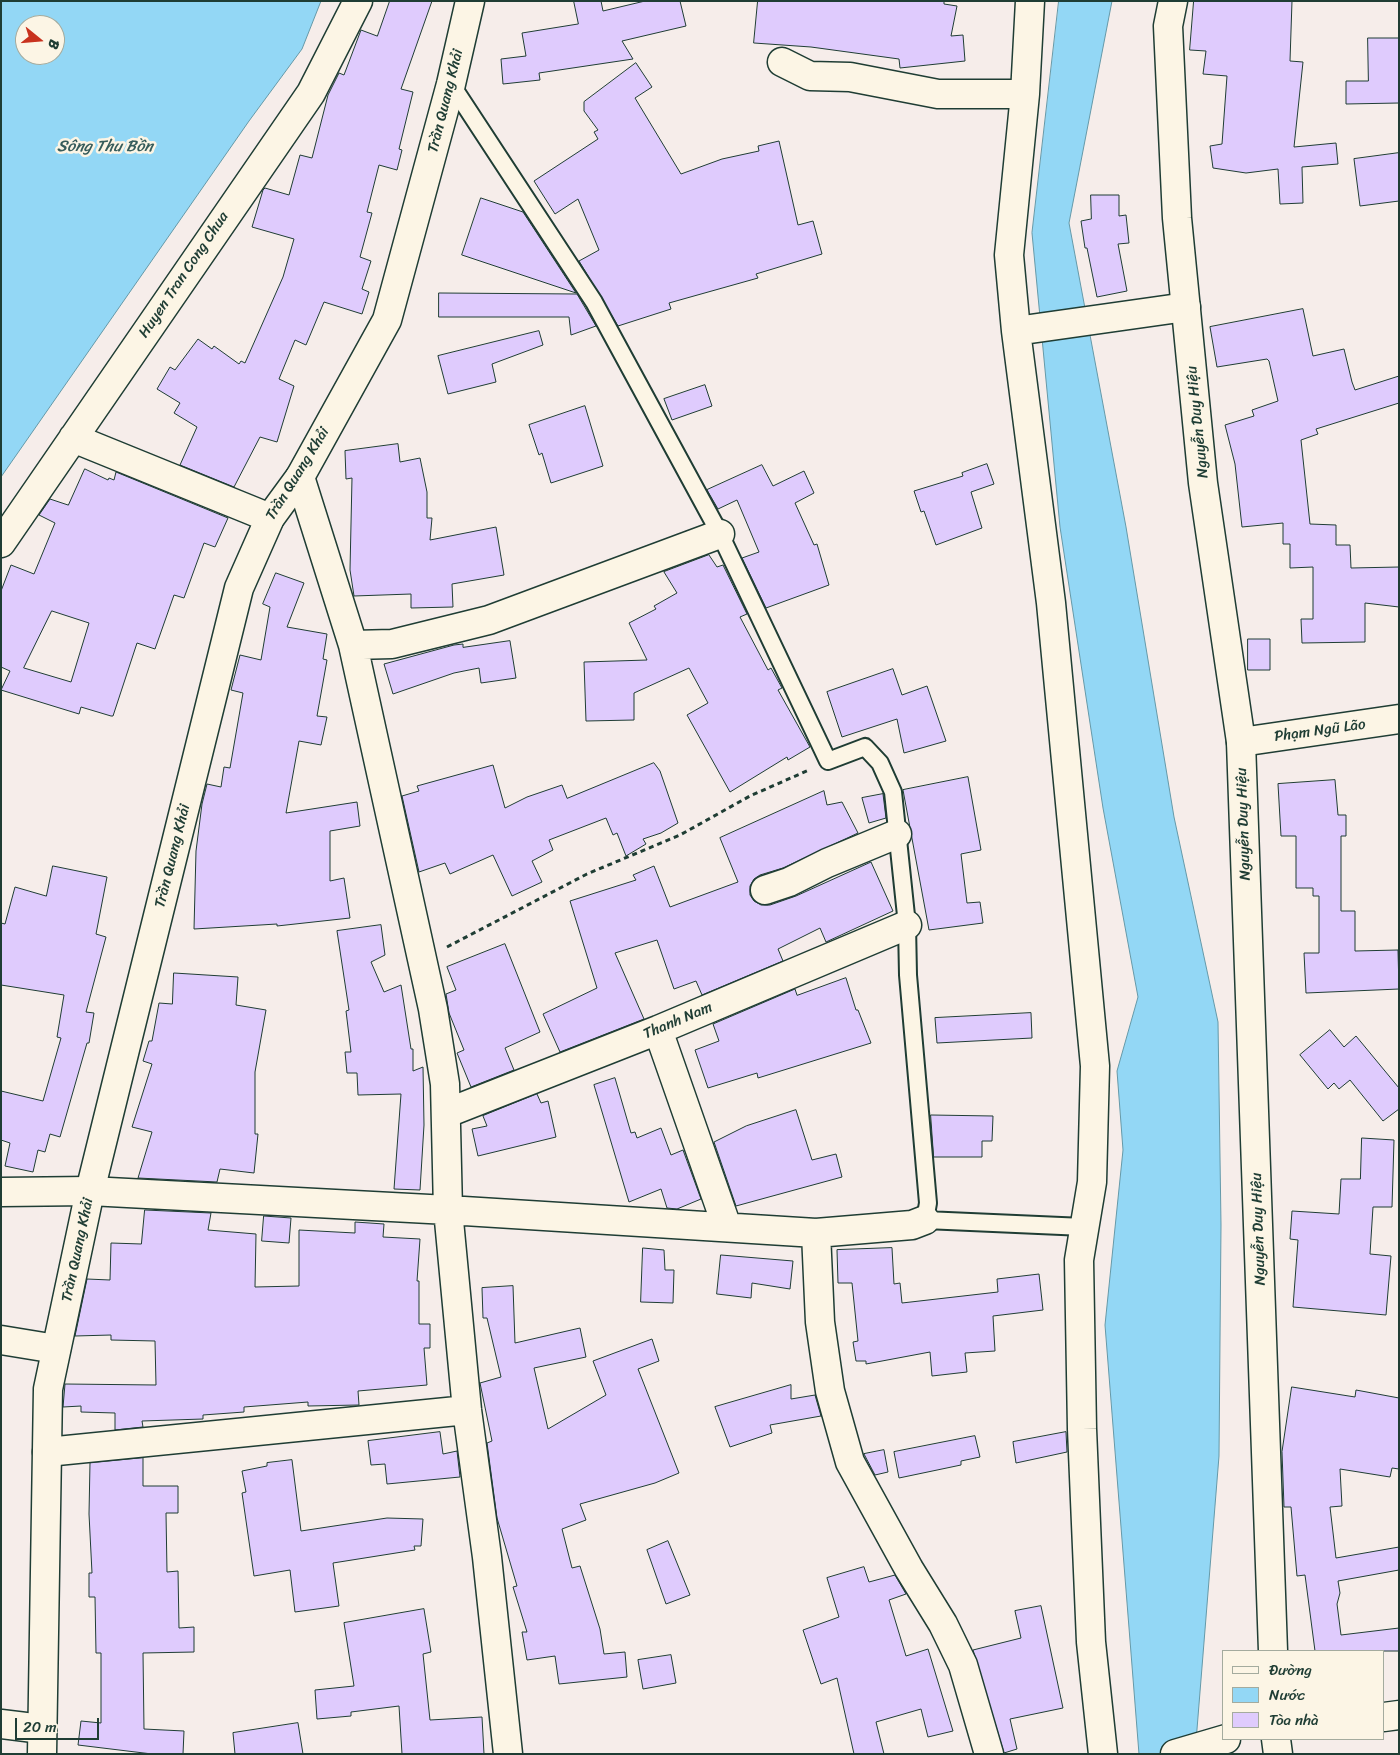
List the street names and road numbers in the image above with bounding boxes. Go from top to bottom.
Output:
street label: Trần Quang Khải [424,47,468,155]
street label: Huyen Tran Cong Chua [135,209,233,341]
street label: Nguyễn Duy Hiệu [1183,365,1213,479]
street label: Trần Quang Khải [262,424,334,524]
street label: Phạm Ngũ Lão [1273,716,1367,746]
street label: Nguyễn Duy Hiệu [1233,767,1255,881]
street label: Trần Quang Khải [151,802,195,910]
street label: Thanh Nam [641,998,715,1044]
street label: Nguyễn Duy Hiệu [1248,1172,1270,1286]
street label: Trần Quang Khải [58,1196,98,1304]

